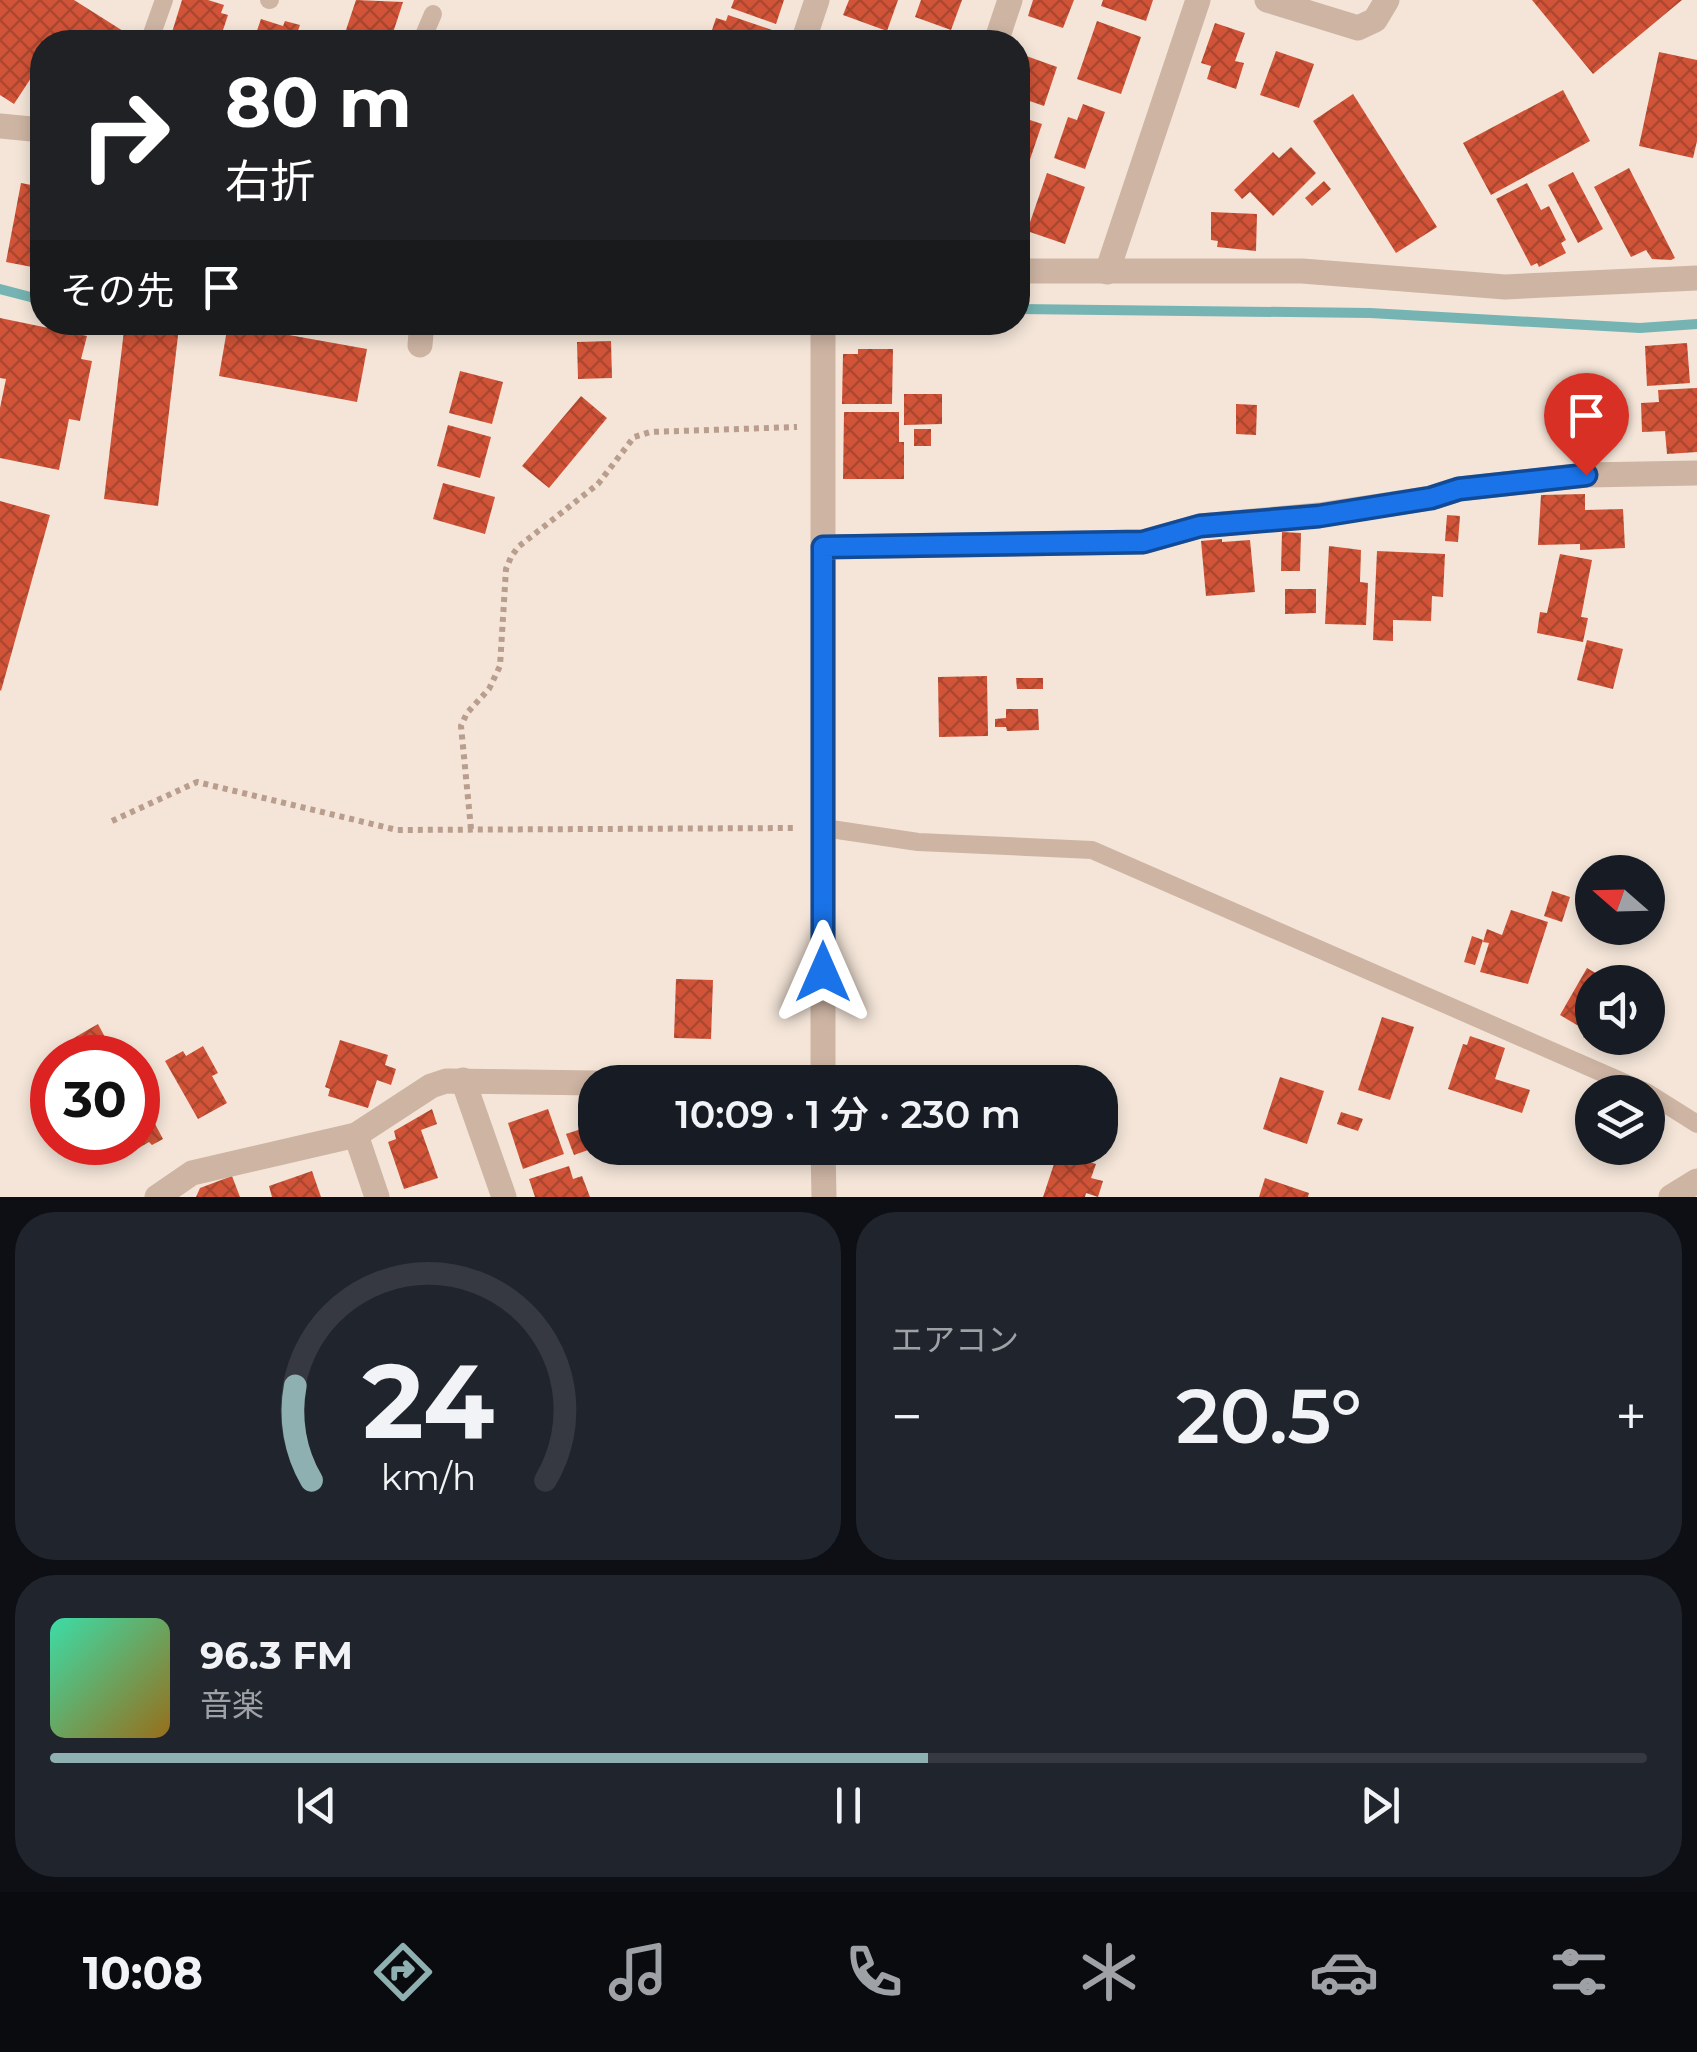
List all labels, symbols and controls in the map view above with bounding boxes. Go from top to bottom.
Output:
text: 80 m [225,59,412,145]
icon: right [60,70,190,200]
text: 右折 [225,153,315,208]
icon: arrive [194,260,249,315]
text: その先 [60,267,174,314]
pin [1544,373,1629,476]
icon: arrive [1559,388,1614,443]
north arrow [1575,855,1665,945]
map controls [1575,855,1665,1165]
position arrow [771,920,875,1024]
button: sound [1575,965,1665,1055]
speed limit sign: 30 [30,1035,160,1165]
button: layers [1575,1075,1665,1165]
text: 10:09 · 1 分 · 230 m [675,1091,1021,1138]
text: エアコン [891,1320,1019,1359]
text: 24 [362,1337,494,1464]
text: 20.5° [1176,1370,1362,1462]
text: − [891,1383,923,1450]
text: + [1615,1383,1647,1450]
text: km/h [380,1455,476,1499]
text: 96.3 FM [200,1632,353,1679]
text: 音楽 [200,1685,264,1724]
icon: previous [289,1778,344,1833]
icon: pause [821,1778,876,1833]
icon: next [1353,1778,1408,1833]
icon: directions [368,1937,438,2007]
icon: music [603,1937,673,2007]
icon: phone [839,1937,909,2007]
icon: climate [1074,1937,1144,2007]
icon: car [1309,1937,1379,2007]
icon: filters [1544,1937,1614,2007]
text: 10:08 [83,1945,203,2000]

